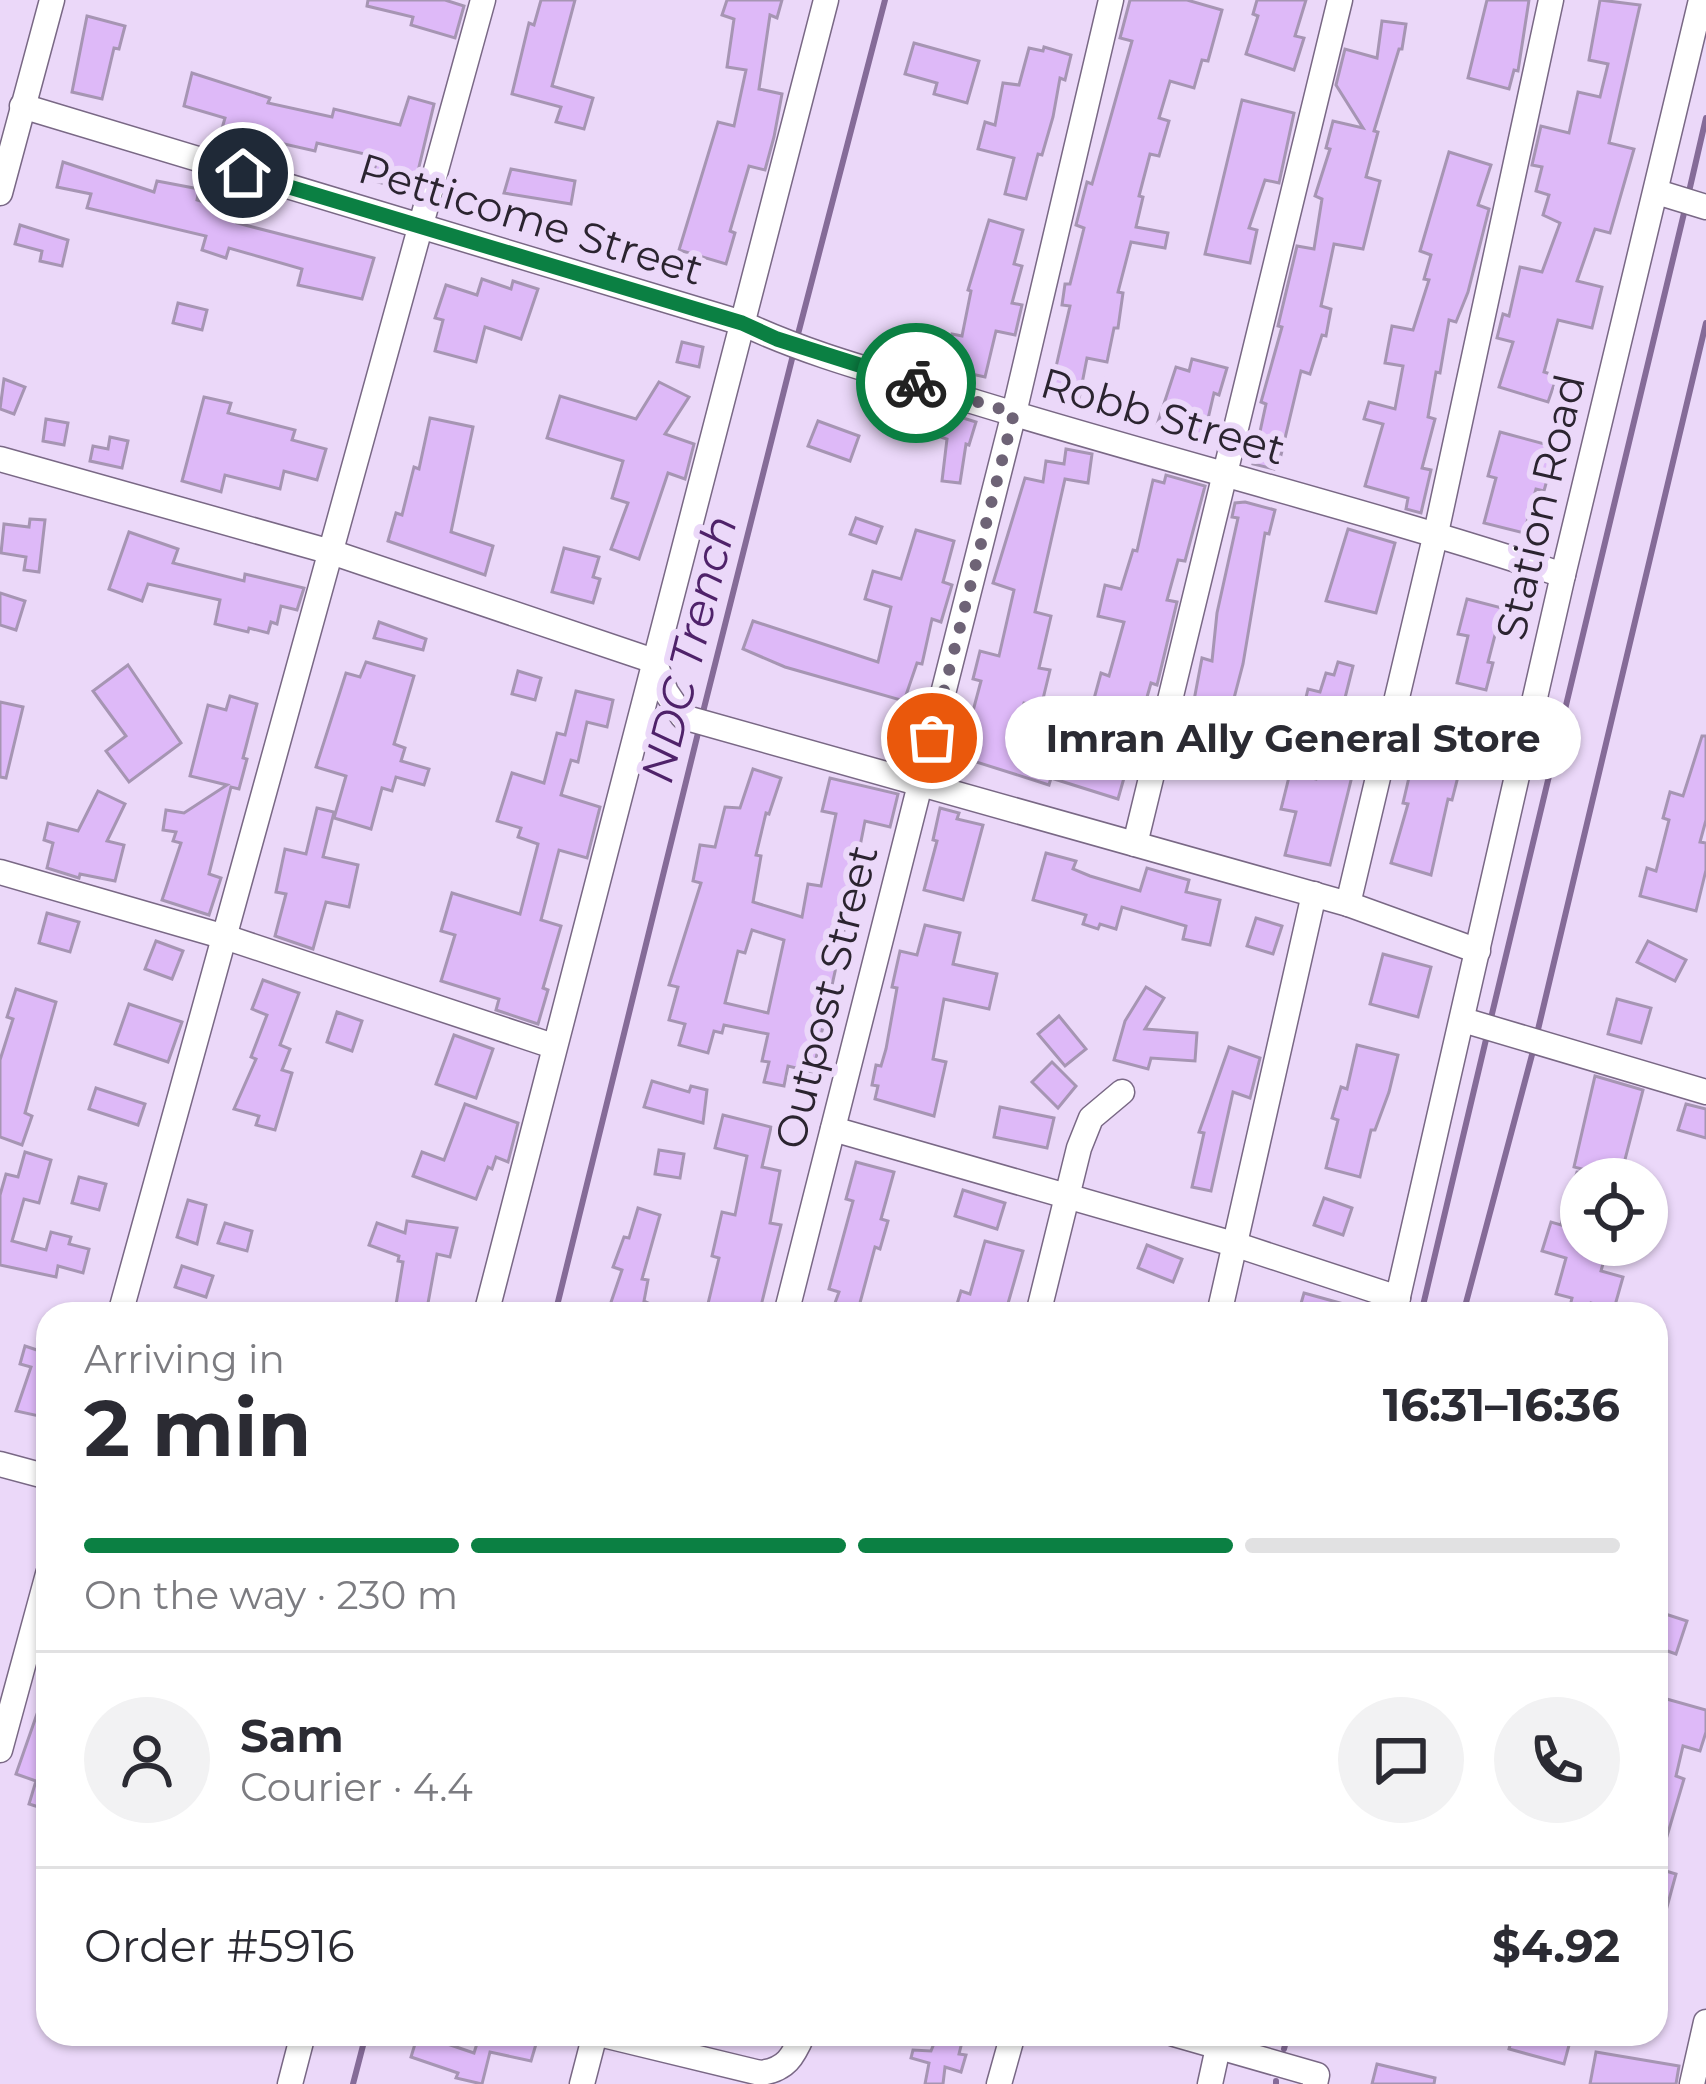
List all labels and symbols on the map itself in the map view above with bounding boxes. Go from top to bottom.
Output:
pin [192,122,294,224]
street label: Petticome Street [353,142,709,296]
courier [856,323,976,443]
street label: Robb Street [1035,356,1291,476]
street label: Station Road [1484,369,1596,645]
water label: NDC Trench [628,510,748,788]
pin [881,687,983,789]
callout: Imran Ally General Store [1004,696,1580,780]
street label: Outpost Street [763,840,889,1154]

